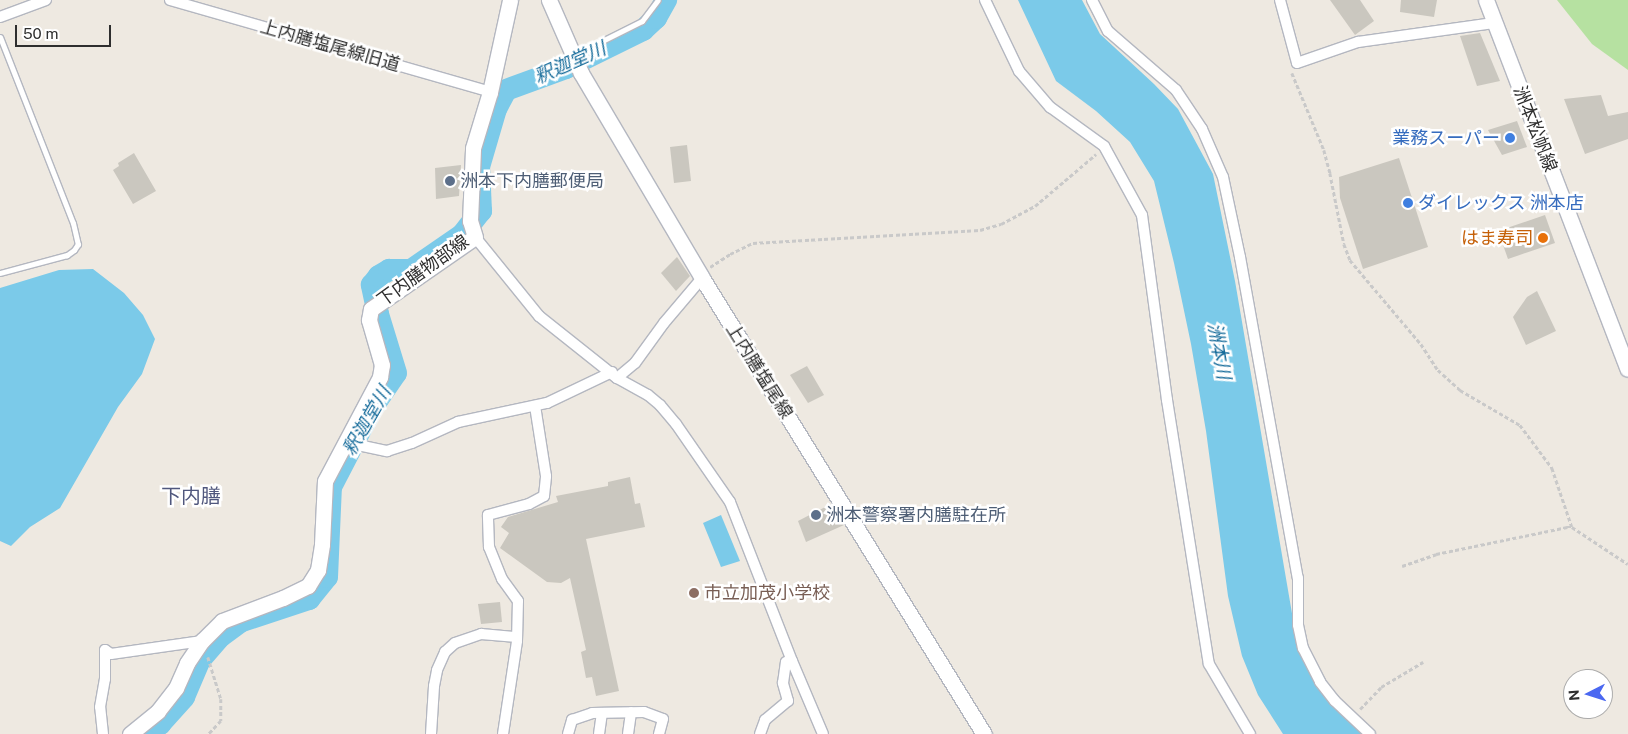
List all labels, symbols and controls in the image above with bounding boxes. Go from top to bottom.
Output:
scale bar [18,15,114,47]
street label: 上内膳塩尾線旧道 [258,16,402,76]
text: 50 m [23,25,58,42]
water label: 釈迦堂川 [531,37,609,89]
street label: 洲本松帆線 [1509,83,1561,175]
place label: 業務スーパー [1392,127,1500,149]
marker: 業務スーパー [1504,132,1516,144]
place label: 洲本下内膳郵便局 [460,170,604,192]
marker: 洲本下内膳郵便局 [444,175,456,187]
place label: ダイレックス 洲本店 [1418,192,1584,214]
marker: ダイレックス 洲本店 [1402,197,1414,209]
place label: はま寿司 [1461,227,1533,249]
street label: 下内膳物部線 [373,231,473,311]
marker: はま寿司 [1537,232,1549,244]
street label: 上内膳塩尾線 [721,319,797,423]
water label: 洲本川 [1203,321,1235,381]
water label: 釈迦堂川 [338,382,396,460]
district label: 下内膳 [161,484,221,508]
place label: 洲本警察署内膳駐在所 [826,504,1006,526]
marker: 洲本警察署内膳駐在所 [810,509,822,521]
place label: 市立加茂小学校 [704,582,830,604]
marker: 市立加茂小学校 [688,587,700,599]
north arrow [1563,669,1613,719]
text: N [1566,689,1583,701]

